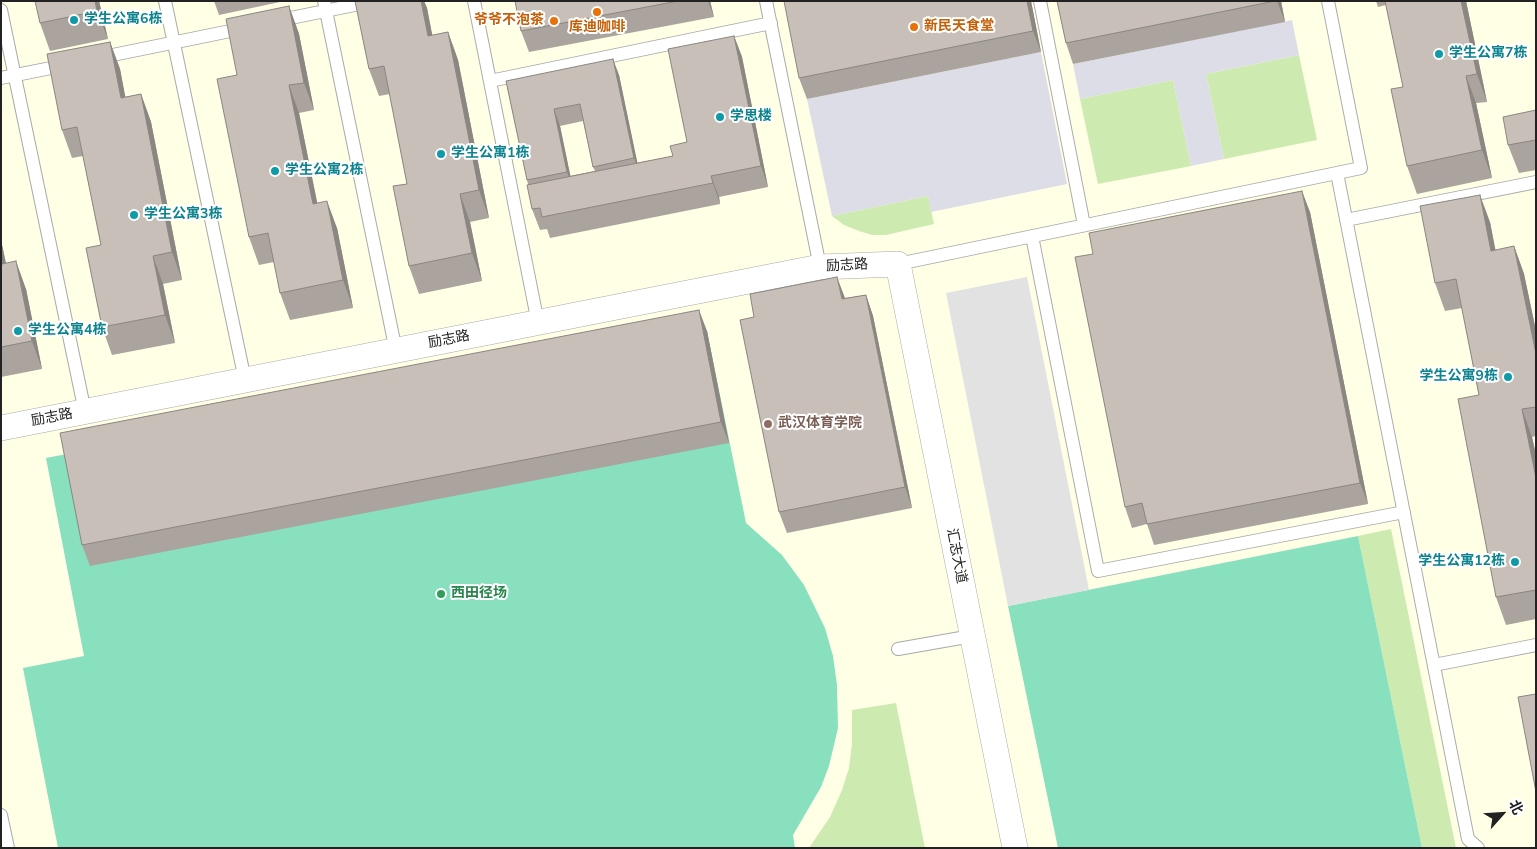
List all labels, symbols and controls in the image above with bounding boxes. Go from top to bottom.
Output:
marker: 库迪咖啡 [591,6,603,18]
place label: 学生公寓6栋 [84,12,162,28]
place label: 爷爷不泡茶 [474,13,544,29]
marker: 学生公寓6栋 [68,14,80,26]
marker: 爷爷不泡茶 [548,15,560,27]
place label: 新民天食堂 [924,19,994,35]
place label: 库迪咖啡 [569,20,625,36]
marker: 新民天食堂 [908,21,920,33]
place label: 学生公寓7栋 [1449,46,1527,62]
marker: 学生公寓7栋 [1433,48,1445,60]
place label: 学思楼 [730,109,772,125]
marker: 学思楼 [714,111,726,123]
place label: 学生公寓1栋 [451,146,529,162]
marker: 学生公寓1栋 [435,148,447,160]
place label: 学生公寓2栋 [285,163,363,179]
marker: 学生公寓2栋 [269,165,281,177]
place label: 学生公寓3栋 [144,207,222,223]
marker: 学生公寓3栋 [128,209,140,221]
street label: 励志路 [826,257,868,275]
place label: 学生公寓4栋 [28,323,106,339]
marker: 学生公寓4栋 [12,325,24,337]
street label: 励志路 [427,328,471,352]
place label: 学生公寓9栋 [1420,369,1498,385]
marker: 学生公寓9栋 [1502,371,1514,383]
street label: 励志路 [30,406,74,430]
place label: 武汉体育学院 [778,416,862,432]
marker: 武汉体育学院 [762,418,774,430]
street label: 汇志大道 [942,527,970,585]
place label: 学生公寓12栋 [1418,554,1505,570]
marker: 学生公寓12栋 [1509,556,1521,568]
place label: 西田径场 [451,586,507,602]
marker: 西田径场 [435,588,447,600]
north arrow [1477,789,1527,839]
text: 北 [1504,797,1528,818]

